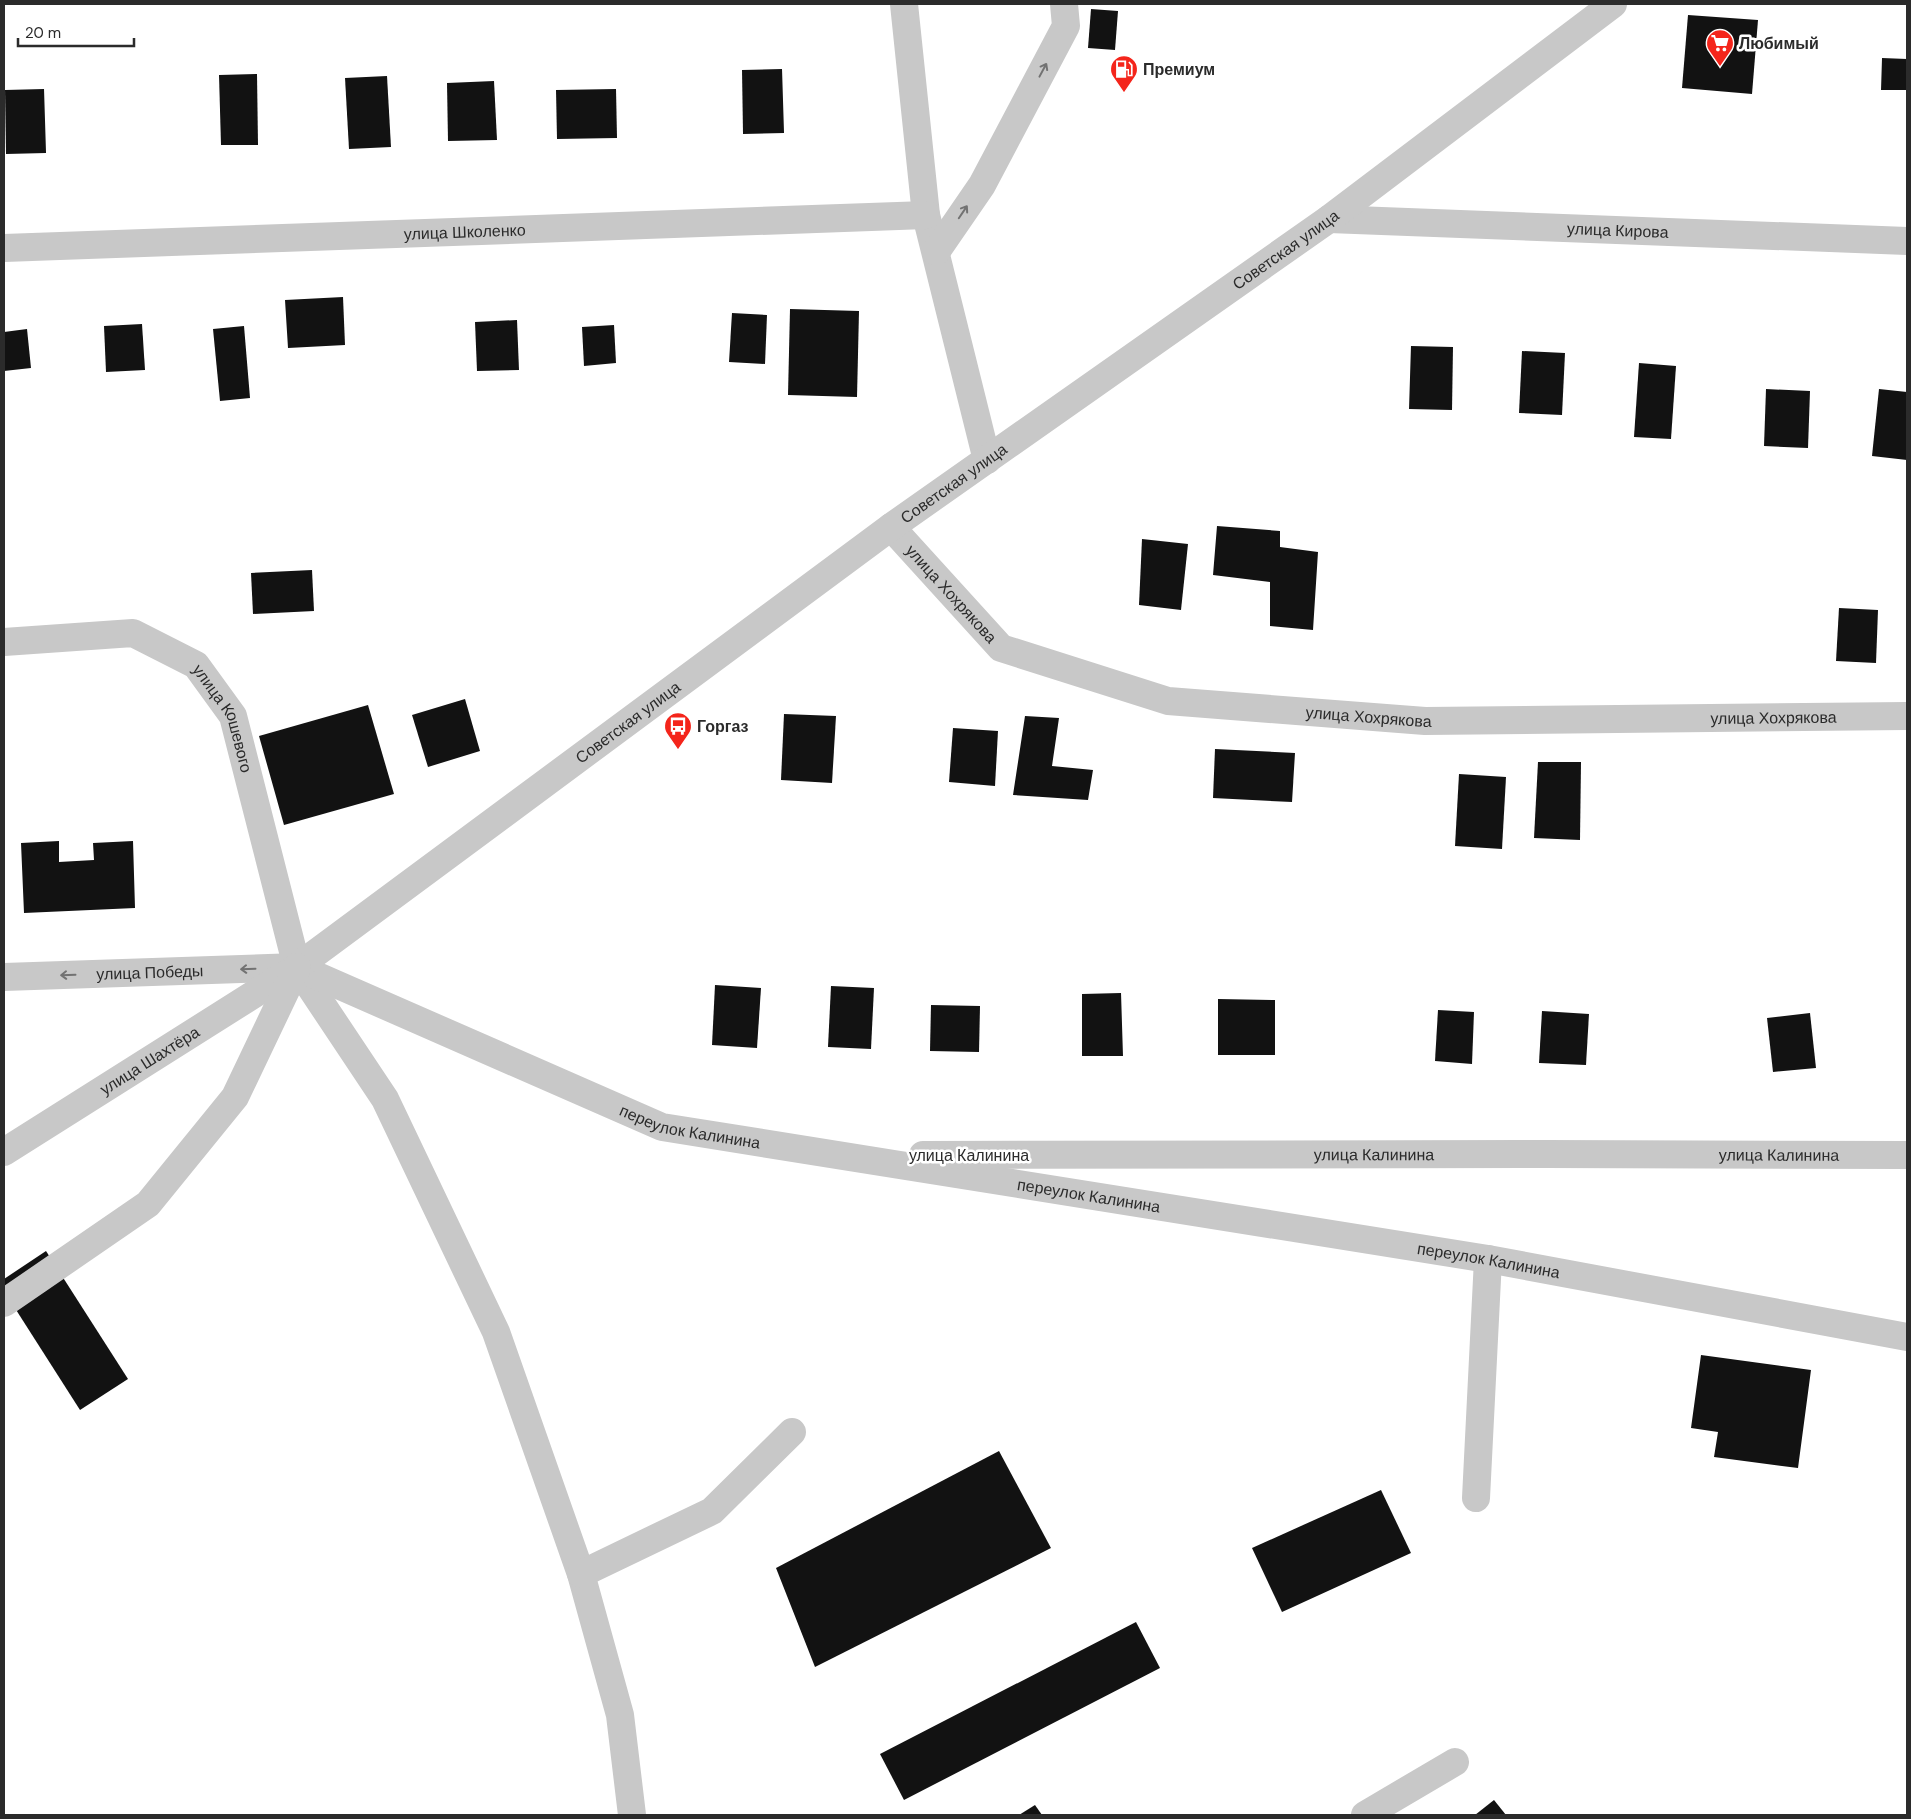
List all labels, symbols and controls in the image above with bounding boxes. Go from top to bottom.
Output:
scale bar [18,15,134,47]
text: 20 m [25,23,61,43]
supermarket icon: Любимый [1705,28,1735,67]
place label: Любимый [1739,33,1819,54]
fuel station icon: Премиум [1109,54,1139,93]
place label: Премиум [1143,59,1215,80]
one-way arrow [1039,63,1048,78]
one-way arrow [958,205,968,219]
street label: Советская улица [1228,205,1343,295]
street label: улица Кирова [1567,218,1669,243]
street label: улица Школенко [403,219,526,245]
street label: Советская улица [896,439,1011,528]
street label: улица Хохрякова [901,540,1001,648]
street label: улица Кошевого [188,660,257,775]
street label: Советская улица [571,677,685,768]
street label: улица Хохрякова [1305,702,1432,732]
street label: улица Хохрякова [1710,707,1837,729]
bus stop icon: Горгаз [663,711,693,750]
place label: Горгаз [697,716,749,737]
street label: улица Победы [96,960,204,985]
one-way arrow [241,964,257,973]
one-way arrow [61,970,77,980]
street label: улица Шахтёра [96,1021,203,1100]
street label: переулок Калинина [616,1100,762,1154]
street label: улица Калинина [1314,1144,1434,1165]
street label: улица Калинина [1719,1144,1839,1166]
street label: улица Калинина [909,1145,1029,1166]
street label: переулок Калинина [1016,1174,1162,1218]
street label: переулок Калинина [1416,1238,1562,1283]

